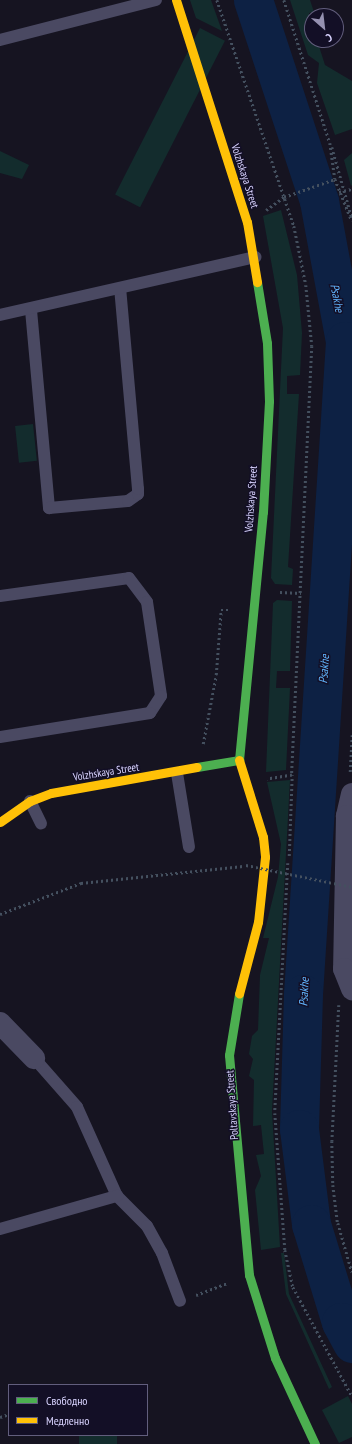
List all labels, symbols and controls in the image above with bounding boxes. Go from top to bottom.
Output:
north arrow [304,8,344,48]
text: С [324,30,335,45]
street label: Volzhskaya Street [228,142,262,210]
water label: Psakhe [327,282,347,314]
street label: Volzhskaya Street [242,465,260,533]
water label: Psakhe [316,654,332,684]
street label: Volzhskaya Street [72,760,140,784]
water label: Psakhe [296,977,312,1007]
street label: Poltavskaya Street [223,1070,241,1140]
legend [8,1384,148,1436]
text: Свободно [46,1393,88,1408]
text: Медленно [46,1413,89,1428]

